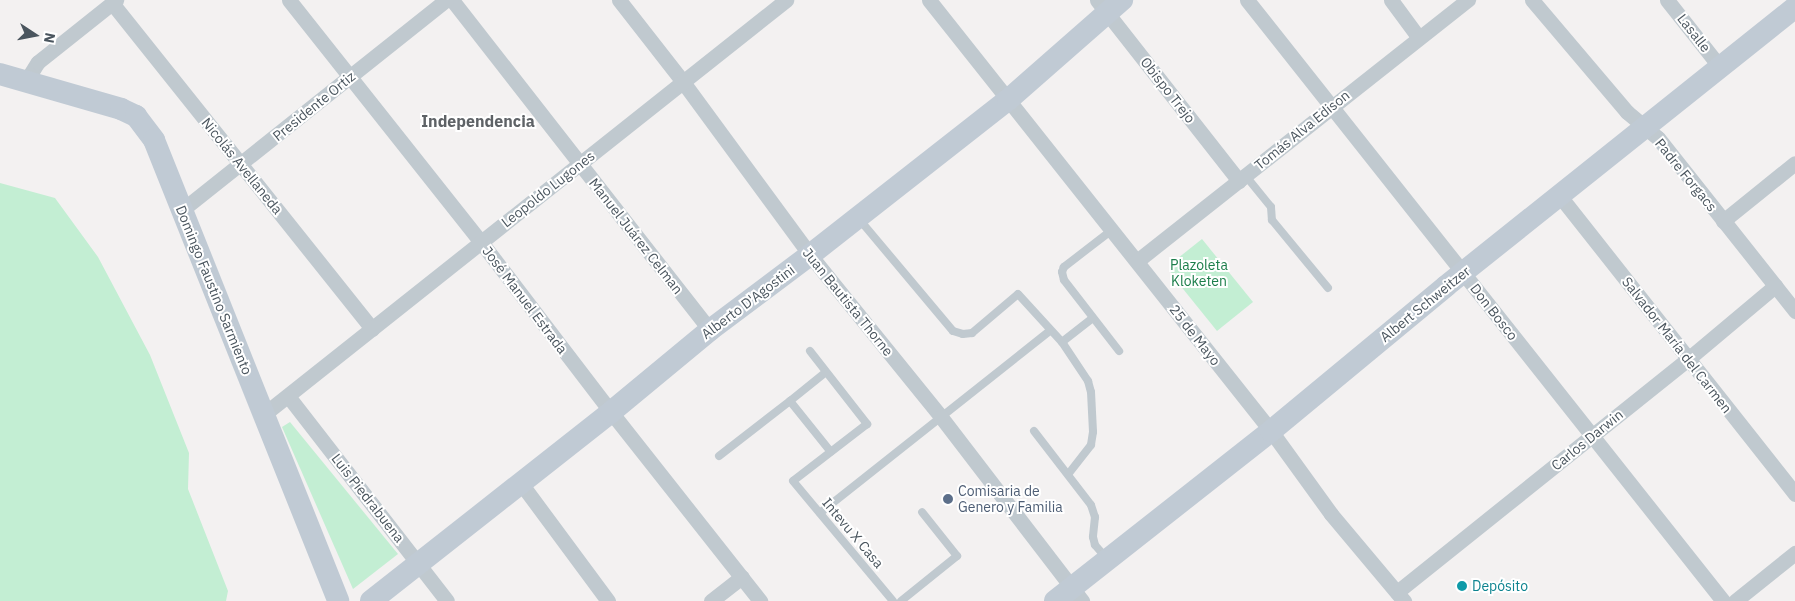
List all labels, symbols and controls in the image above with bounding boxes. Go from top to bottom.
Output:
north arrow [10,10,60,60]
street label: Lasalle [1674,10,1714,56]
text: N [40,31,60,45]
street label: Obispo Trejo [1137,54,1199,126]
street label: Presidente Ortiz [269,68,359,144]
street label: Tomás Alva Edison [1251,87,1353,173]
district label: Independencia [421,111,535,131]
street label: Nicolás Avellaneda [198,114,286,218]
street label: Padre Forgacs [1652,135,1720,215]
street label: Leopoldo Lugones [498,147,598,231]
street label: Manuel Juárez Celman [586,175,686,297]
street label: Domingo Faustino Sarmiento [172,203,256,377]
street label: José Manuel Estrada [479,243,571,357]
street label: Juan Bautista Thorne [799,245,897,359]
park label: Plazoleta Kloketen [1170,257,1228,290]
street label: Alberto D'Agostini [698,261,798,343]
street label: Albert Schweitzer [1377,263,1473,345]
street label: Salvador María del Carmen [1619,274,1735,416]
street label: Don Bosco [1467,280,1521,344]
street label: 25 de Mayo [1166,301,1224,369]
street label: Carlos Darwin [1548,406,1626,474]
street label: Luis Piedrabuena [328,450,408,546]
place label: Comisaria de Genero y Familia [958,483,1063,516]
marker: Comisaria de Genero y Familia [942,493,954,505]
street label: Intevu X Casa [819,494,887,572]
place label: Depósito [1472,578,1528,594]
marker: Depósito [1456,580,1468,592]

